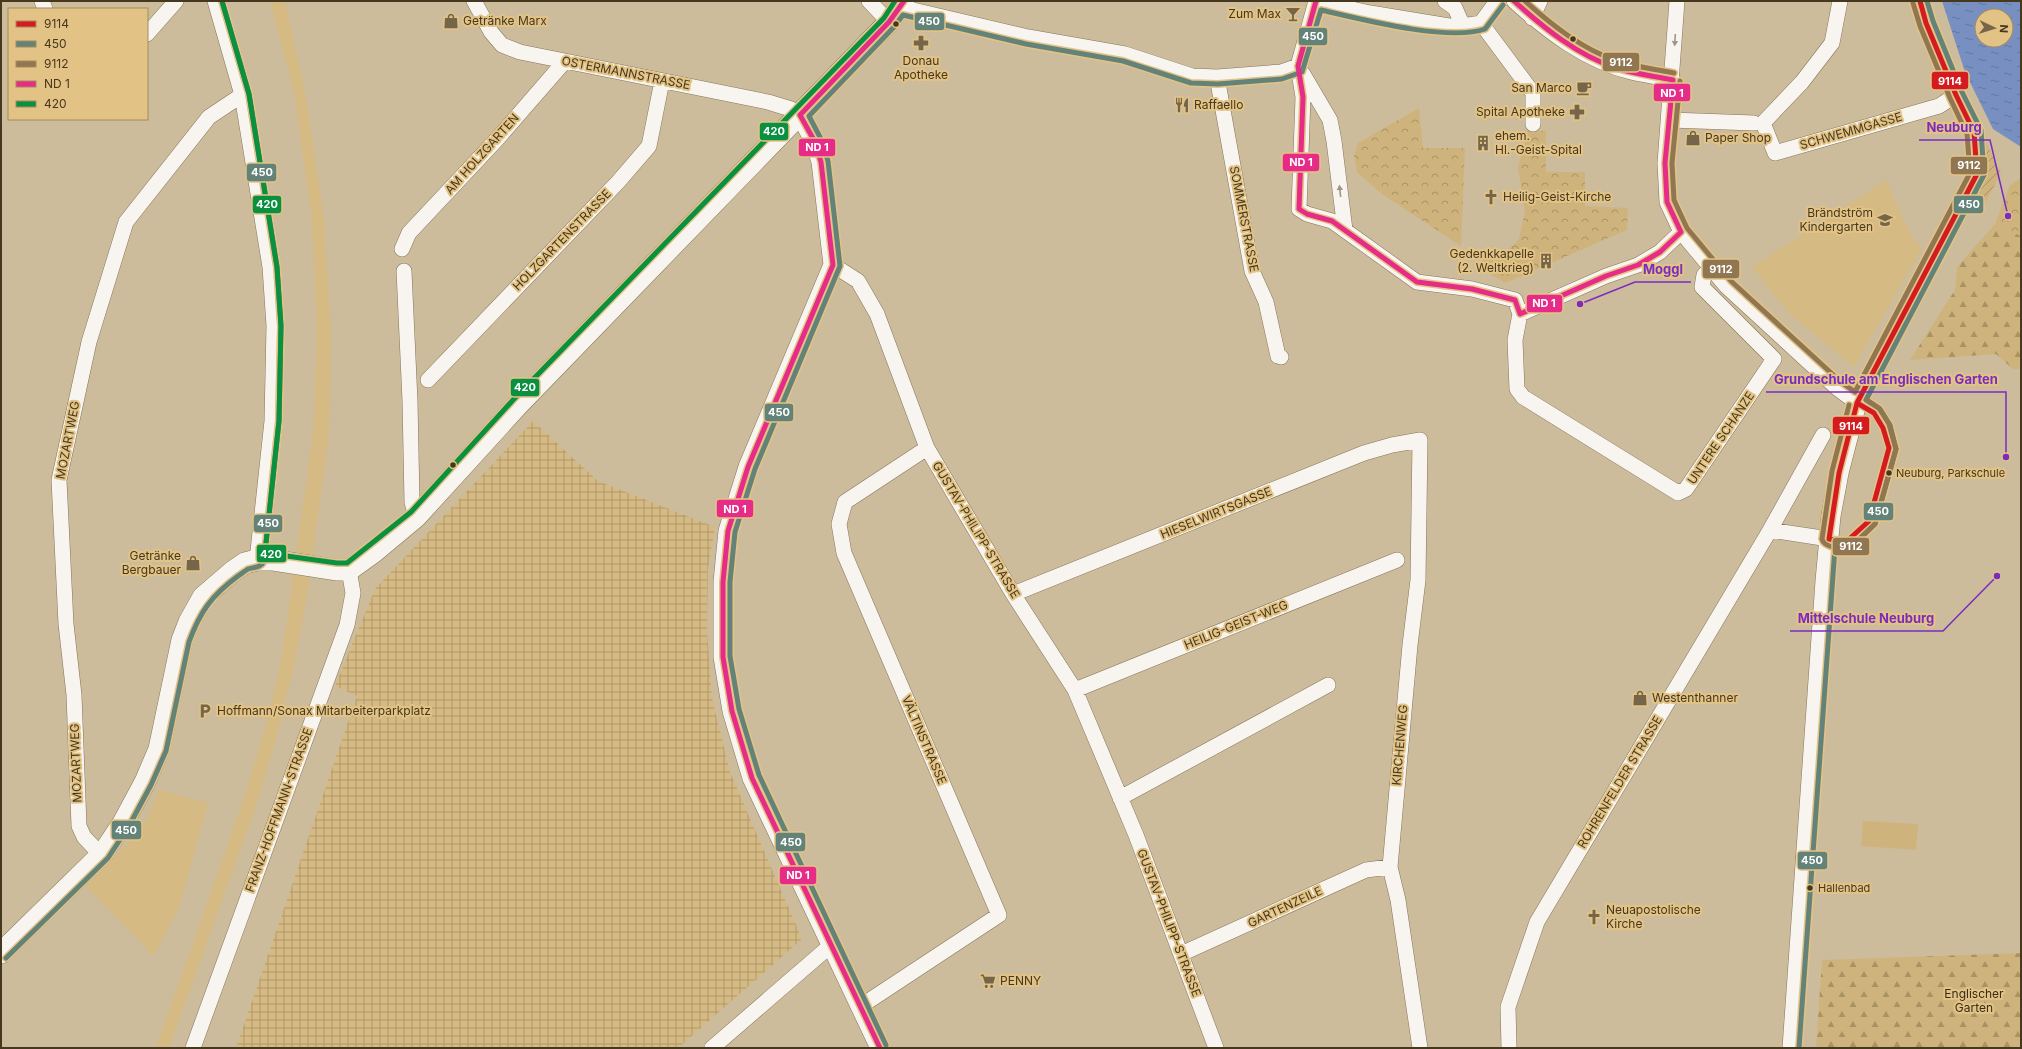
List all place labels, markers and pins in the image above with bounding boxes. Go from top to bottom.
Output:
bar icon: Zum Max [1284,5,1302,23]
place label: Zum Max [1228,6,1281,21]
shop icon: Getränke Marx [442,12,460,30]
place label: Getränke Marx [463,13,547,28]
unlabelled marker [891,19,901,29]
pharmacy icon: Donau Apotheke [912,34,930,52]
unlabelled marker [1568,34,1578,44]
place label: Donau Apotheke [894,53,948,82]
cafe icon: San Marco [1575,79,1593,97]
place label: San Marco [1511,80,1572,95]
restaurant icon: Raffaello [1173,96,1191,114]
place label: Raffaello [1194,97,1243,112]
pharmacy icon: Spital Apotheke [1568,103,1586,121]
place label: Spital Apotheke [1476,104,1565,119]
callout: Neuburg [1919,115,1990,140]
place label: ehem. Hl.-Geist-Spital [1495,128,1582,157]
shop icon: Paper Shop [1684,129,1702,147]
place label: Paper Shop [1705,130,1771,145]
building icon: ehem. Hl.-Geist-Spital [1474,134,1492,152]
church icon: Heilig-Geist-Kirche [1482,188,1500,206]
place label: Heilig-Geist-Kirche [1503,189,1611,204]
place label: Brändström Kindergarten [1799,205,1873,234]
school or university icon: Brändström Kindergarten [1876,211,1894,229]
place label: Gedenkkapelle (2. Weltkrieg) [1450,246,1534,275]
building icon: Gedenkkapelle (2. Weltkrieg) [1537,252,1555,270]
callout: Moggl [1635,257,1691,282]
callout: Grundschule am Englischen Garten [1766,367,2006,392]
unlabelled marker [448,460,458,470]
place label: Neuburg, Parkschule [1896,466,2005,480]
marker: Neuburg, Parkschule [1884,468,1894,478]
place label: Getränke Bergbauer [122,548,181,577]
shop icon: Getränke Bergbauer [184,554,202,572]
callout: Mittelschule Neuburg [1790,606,1943,631]
shop icon: Westenthanner [1631,689,1649,707]
place label: Westenthanner [1652,690,1738,705]
parking icon: Hoffmann/Sonax Mitarbeiterparkplatz [196,702,214,720]
place label: Hoffmann/Sonax Mitarbeiterparkplatz [217,703,431,718]
place label: Hallenbad [1818,881,1870,895]
marker: Hallenbad [1805,883,1815,893]
place label: Neuapostolische Kirche [1606,902,1701,931]
church icon: Neuapostolische Kirche [1585,908,1603,926]
supermarket icon: PENNY [979,972,997,990]
place label: PENNY [1000,973,1041,988]

